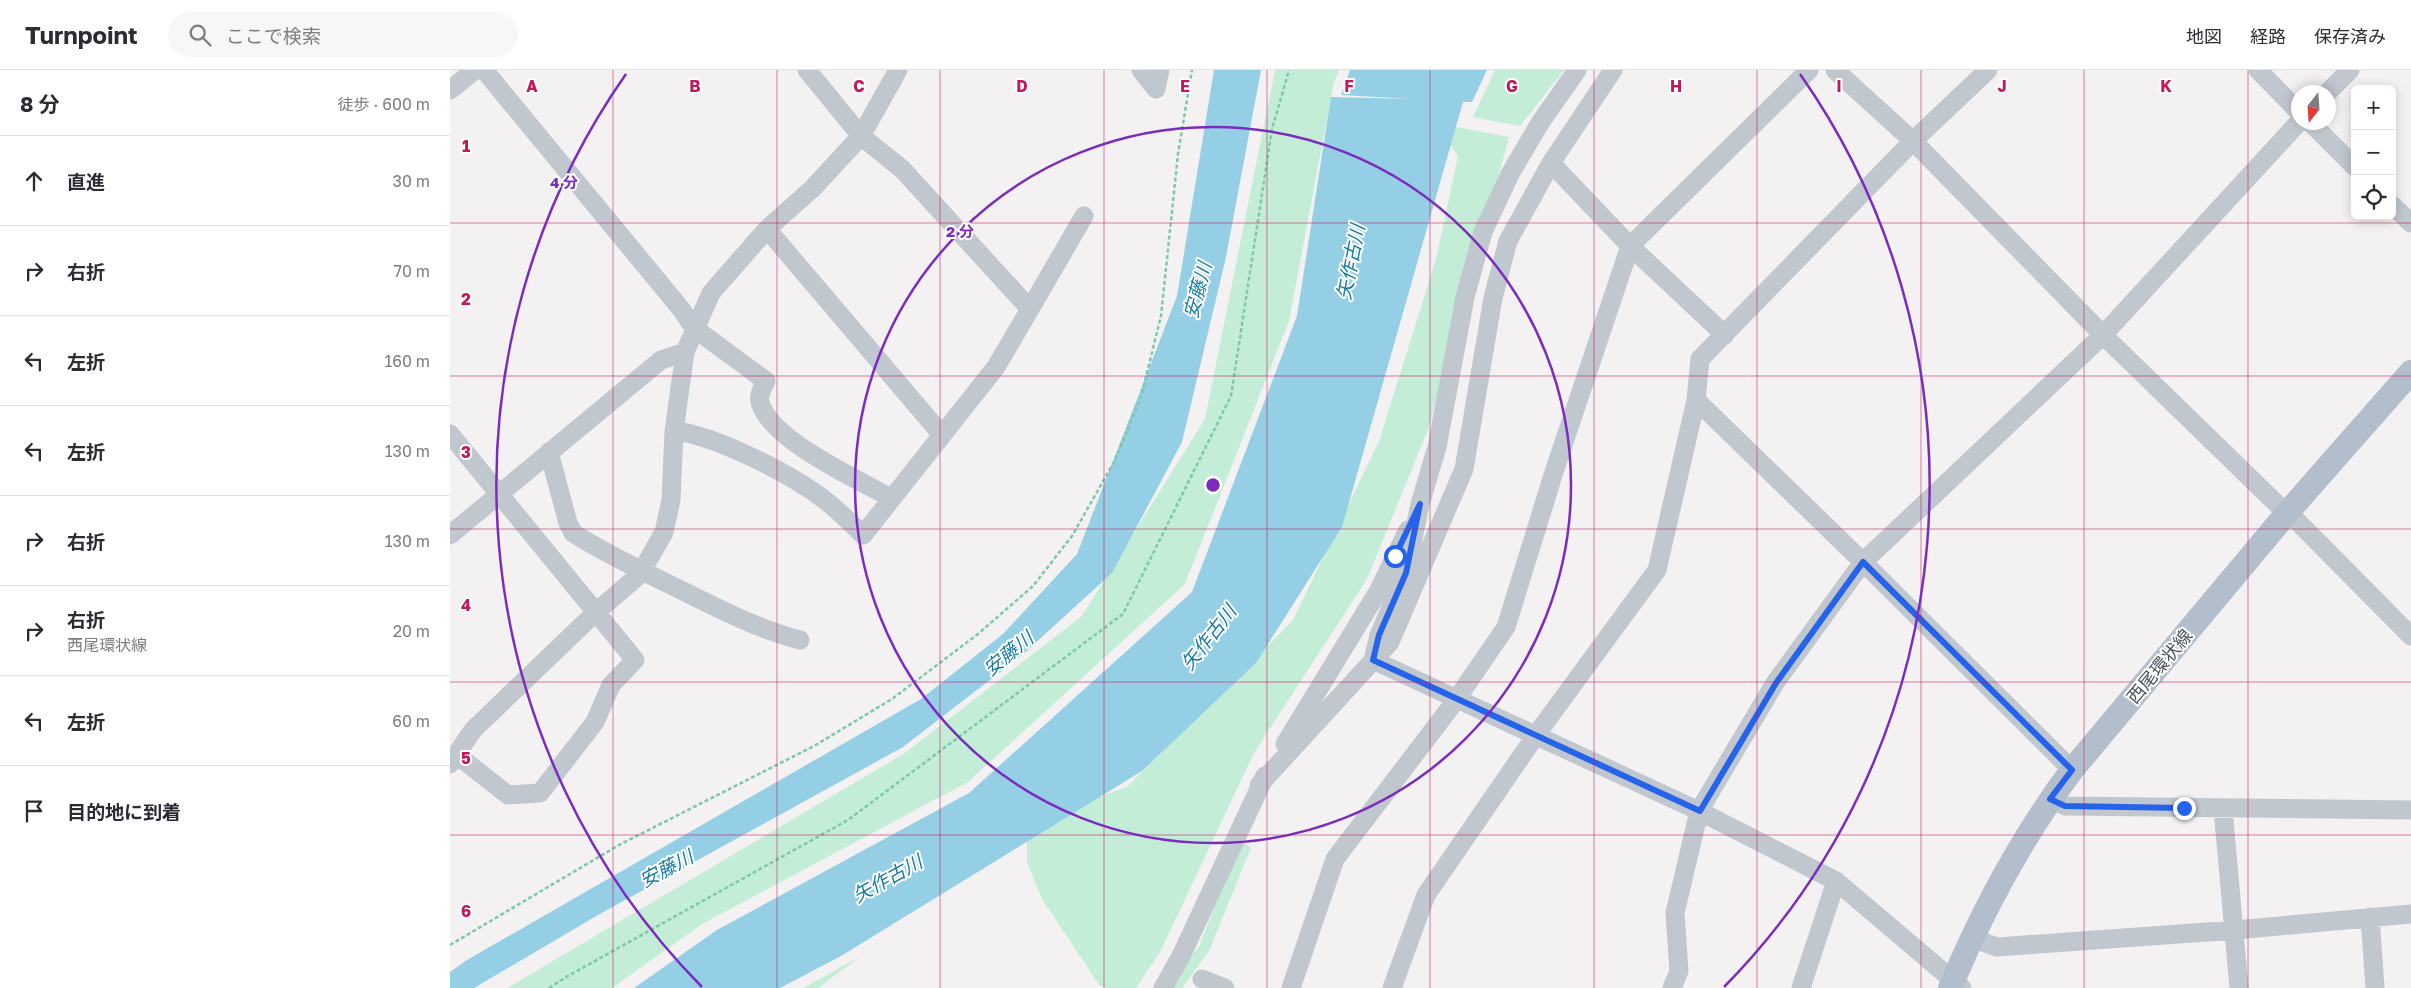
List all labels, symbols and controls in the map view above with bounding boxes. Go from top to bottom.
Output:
search box [168,12,518,57]
text: Turnpoint [25,20,138,49]
icon: search [186,21,214,49]
text: ここで検索 [226,24,321,47]
text: 地図 [2186,25,2222,47]
text: 経路 [2250,25,2286,47]
text: 保存済み [2314,25,2386,47]
text: A [526,76,538,96]
text: B [689,76,701,96]
text: C [853,76,865,96]
text: D [1016,76,1028,96]
text: E [1180,76,1190,96]
text: F [1344,76,1354,96]
text: G [1506,76,1518,96]
text: H [1670,76,1682,96]
text: I [1836,76,1842,96]
text: J [1997,76,2007,96]
text: K [2160,76,2172,96]
north arrow [2291,85,2336,130]
map controls [2351,85,2396,220]
button: + [2351,85,2396,130]
text: 8 分 [20,91,60,117]
text: 徒歩 · 600 m [338,94,430,114]
button: − [2351,130,2396,175]
text: 1 [462,136,470,156]
icon: ahead [20,167,48,195]
text: 直進 [67,170,105,193]
text: 30 m [393,171,430,191]
text: 4 分 [550,173,578,191]
button: locate [2351,175,2396,220]
water label: 矢作古川 [1331,221,1369,302]
text: 2 分 [946,222,974,240]
icon: right [20,257,48,285]
water label: 安藤川 [1179,258,1216,321]
text: 右折 [67,260,105,283]
text: 70 m [393,261,430,281]
text: 2 [461,289,471,309]
icon: left [20,347,48,375]
text: 左折 [67,350,105,373]
text: 160 m [384,351,430,371]
icon: left [20,437,48,465]
text: 左折 [67,440,105,463]
text: 130 m [385,441,430,461]
text: 3 [461,442,471,462]
centre of rings [1204,476,1222,494]
icon: right [20,527,48,555]
text: 右折 [67,530,105,553]
text: 130 m [385,531,430,551]
route start [1384,545,1407,568]
text: 4 [461,595,471,615]
water label: 矢作古川 [1176,598,1242,674]
text: 右折 [67,608,105,631]
icon: right [20,617,48,645]
text: 20 m [393,621,430,641]
street label: 西尾環状線 [2122,624,2196,708]
water label: 安藤川 [979,625,1039,680]
text: 西尾環状線 [67,635,147,655]
icon: left [20,707,48,735]
text: 左折 [67,710,105,733]
text: 60 m [392,711,430,731]
text: 5 [461,748,471,768]
icon: arrive [20,797,48,825]
route end [2173,797,2196,820]
text: 目的地に到着 [67,800,181,823]
water label: 安藤川 [635,844,698,892]
water label: 矢作古川 [848,849,928,906]
text: 6 [461,901,471,921]

